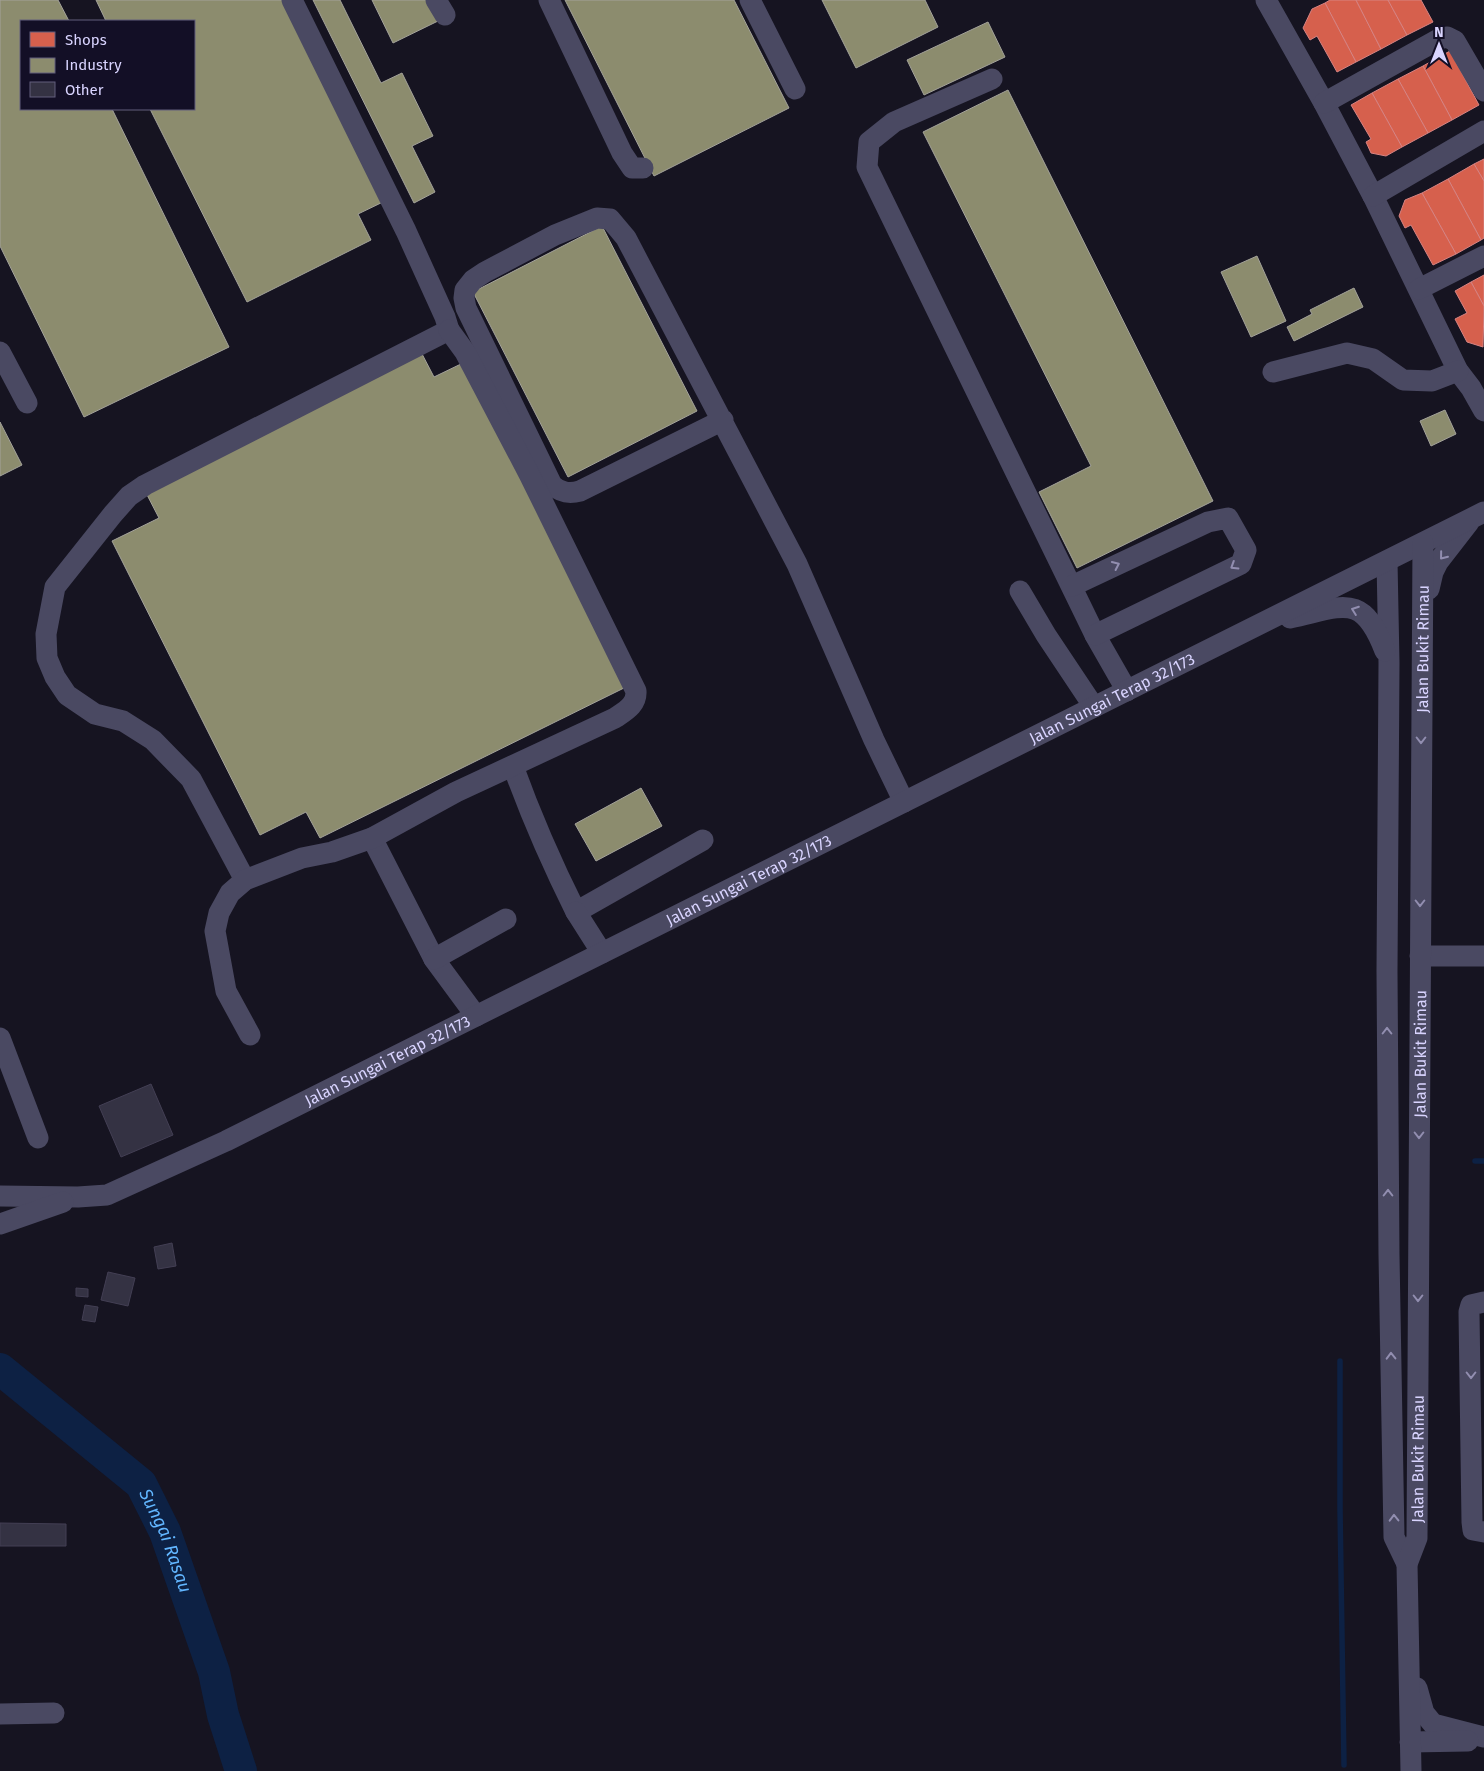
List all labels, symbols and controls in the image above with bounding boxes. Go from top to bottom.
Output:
legend [20,20,195,110]
north arrow [1414,20,1464,70]
text: N [1434,24,1444,41]
text: Shops [65,31,107,49]
text: Industry [65,56,122,74]
text: Other [65,81,104,99]
one-way arrow [1441,550,1449,559]
one-way arrow [1230,560,1239,570]
one-way arrow [1111,561,1120,571]
street label: Jalan Bukit Rimau [1413,585,1433,713]
one-way arrow [1351,606,1360,616]
street label: Jalan Sungai Terap 32/173 [1026,649,1198,748]
one-way arrow [1416,737,1426,745]
street label: Jalan Sungai Terap 32/173 [663,831,835,929]
one-way arrow [1415,900,1425,907]
street label: Jalan Bukit Rimau [1411,990,1430,1118]
street label: Jalan Sungai Terap 32/173 [302,1012,473,1110]
one-way arrow [1382,1026,1392,1034]
one-way arrow [1414,1132,1424,1140]
one-way arrow [1383,1189,1393,1196]
one-way arrow [1413,1294,1423,1302]
one-way arrow [1385,1351,1396,1359]
one-way arrow [1466,1372,1476,1380]
street label: Jalan Bukit Rimau [1408,1395,1428,1523]
water label: Sungai Rasau [134,1484,196,1596]
one-way arrow [1389,1514,1399,1522]

